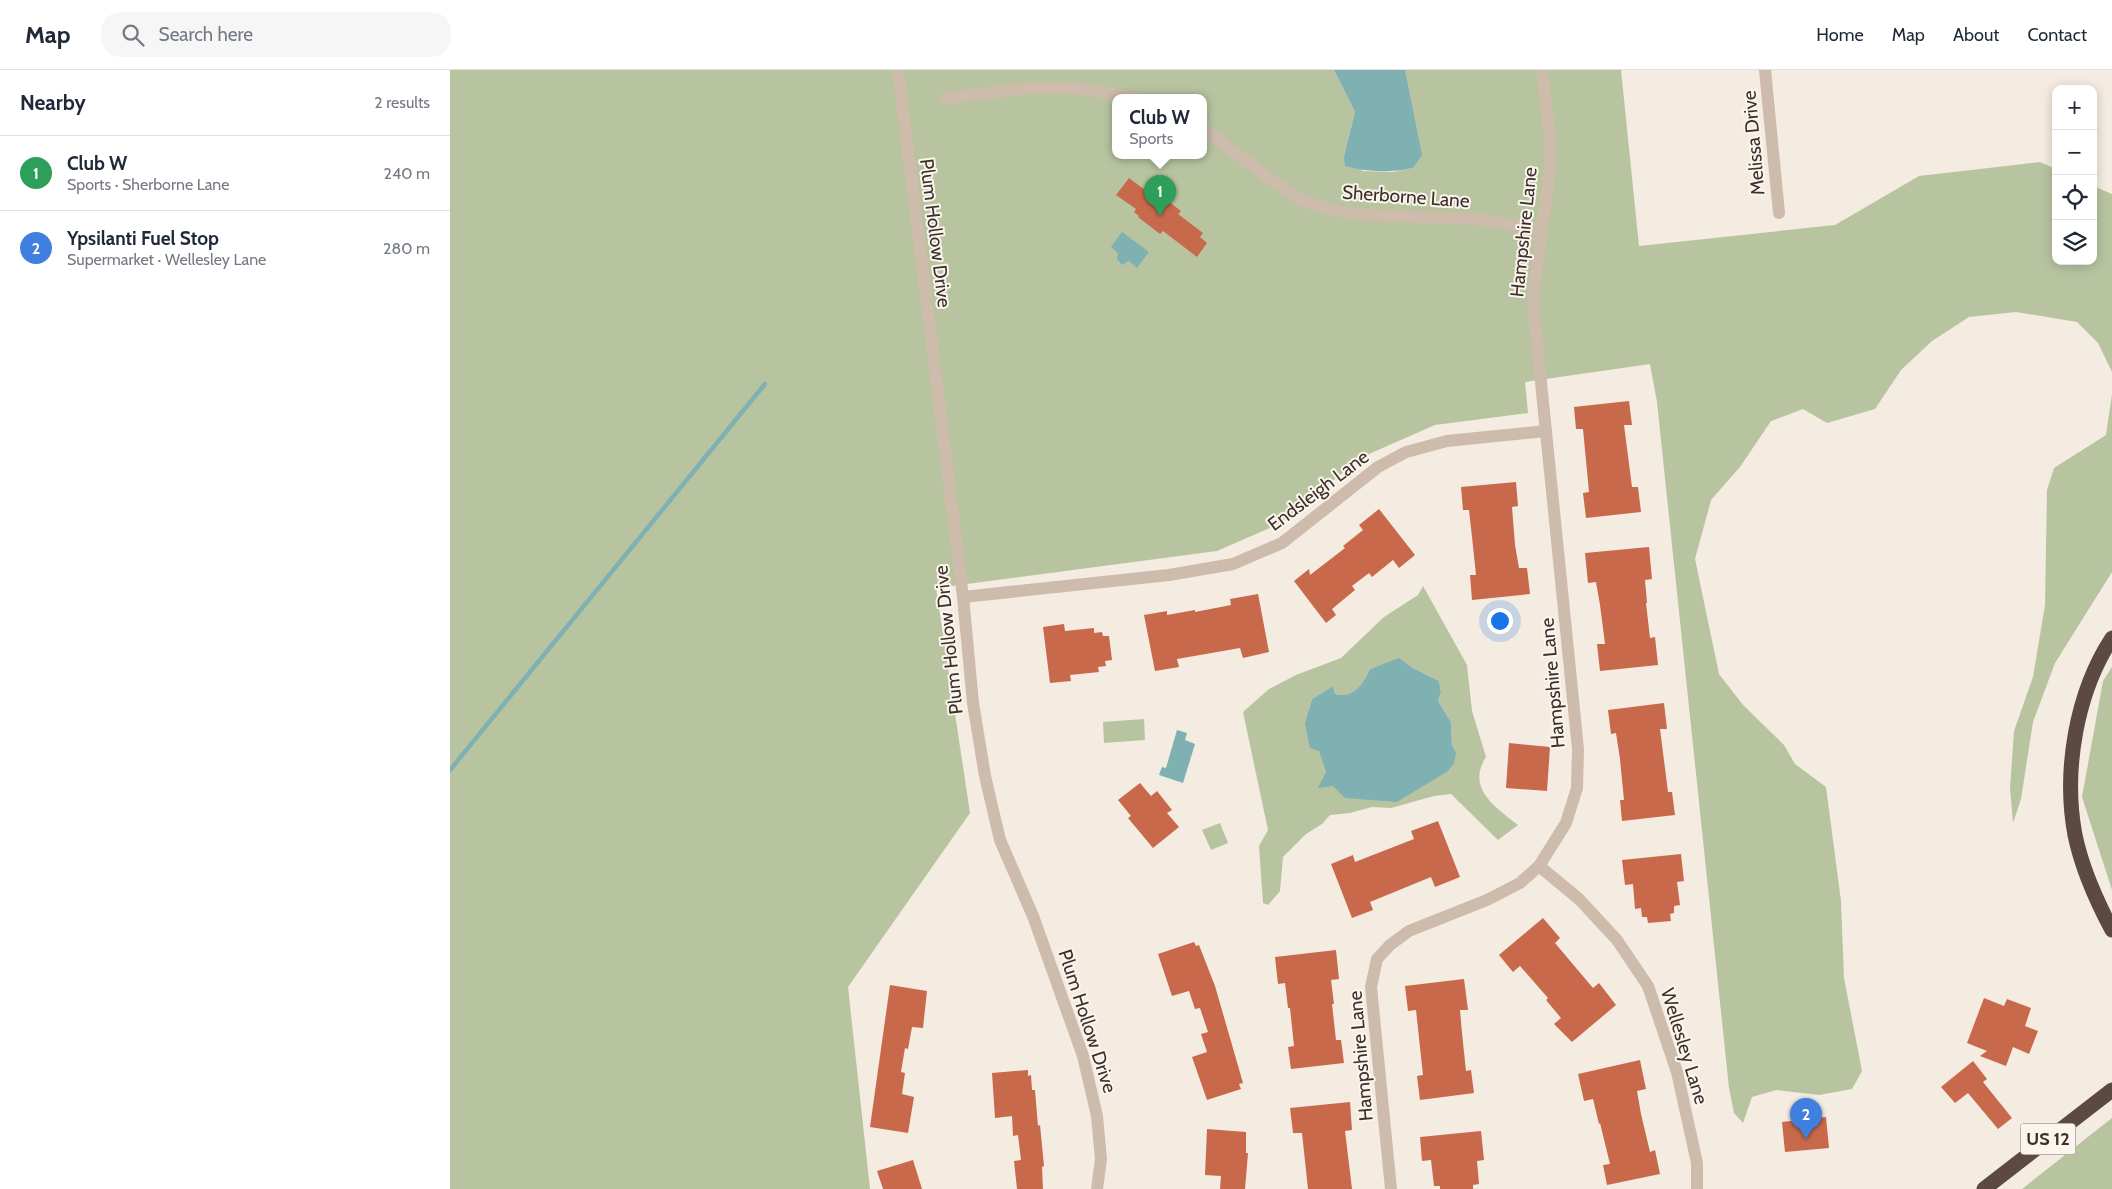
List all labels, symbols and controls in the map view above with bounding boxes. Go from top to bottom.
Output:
search box [101,12,451,57]
text: Map [25,20,71,49]
icon: search [119,21,147,49]
text: Search here [159,23,253,46]
text: Home [1816,24,1864,46]
text: Map [1892,24,1925,46]
text: About [1953,24,1999,46]
text: Contact [2027,24,2087,46]
map controls [2052,85,2097,265]
button: + [2052,85,2097,130]
street label: Melissa Drive [1737,89,1770,196]
text: Nearby [20,90,86,115]
text: 2 results [374,93,430,112]
popup [1112,94,1207,159]
text: Club W [1129,106,1190,129]
text: Sports [1129,129,1173,148]
button: − [2052,130,2097,175]
text: Club W [67,152,127,175]
street label: Plum Hollow Drive [915,157,956,309]
text: 1 [33,164,39,183]
text: 240 m [384,164,430,183]
street label: Hampshire Lane [1505,166,1542,298]
text: Sports · Sherborne Lane [67,175,230,194]
pin: 1 [1144,175,1176,216]
button: locate [2052,175,2097,220]
street label: Sherborne Lane [1342,181,1471,212]
button: layers [2052,220,2097,265]
text: Ypsilanti Fuel Stop [67,227,219,250]
text: 2 [32,239,40,258]
text: 280 m [383,239,430,258]
text: Supermarket · Wellesley Lane [67,250,266,269]
street label: Endsleigh Lane [1263,445,1374,536]
street label: Plum Hollow Drive [929,564,968,716]
your location [1487,608,1513,634]
street label: Hampshire Lane [1535,617,1570,749]
street label: Plum Hollow Drive [1053,946,1122,1096]
street label: Wellesley Lane [1656,985,1713,1107]
street label: Hampshire Lane [1343,990,1378,1122]
pin: 2 [1790,1098,1822,1139]
road number: US 12 [2020,1124,2076,1154]

